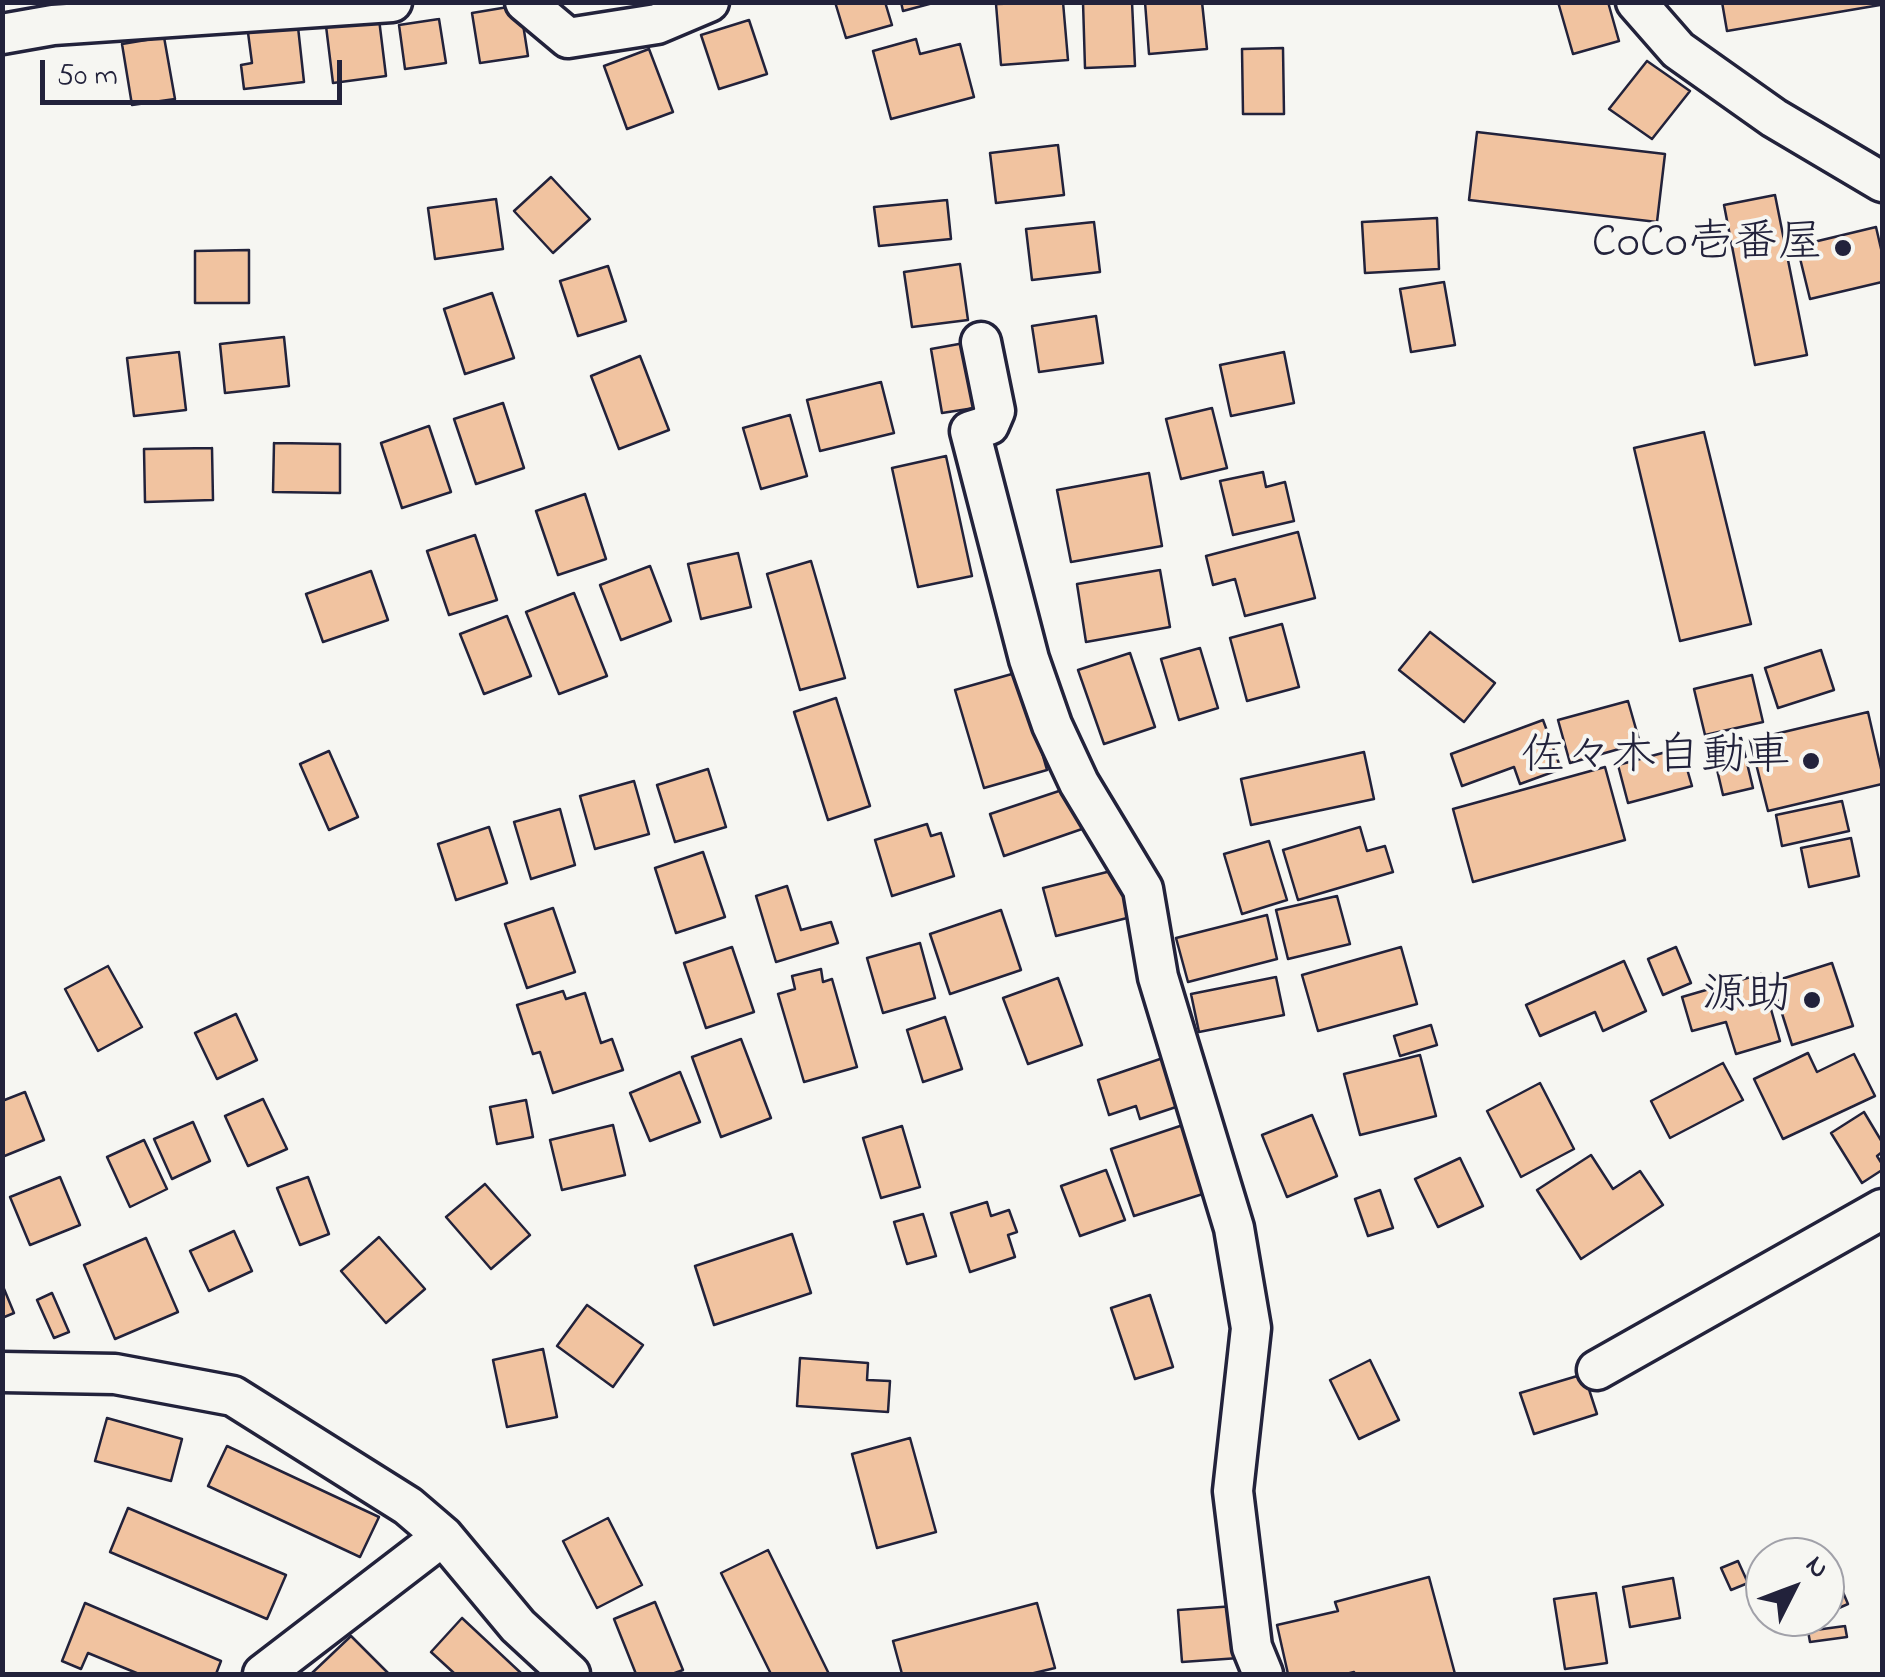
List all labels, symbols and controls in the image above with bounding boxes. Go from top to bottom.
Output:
scale bar [45,40,348,102]
text: 50 m [57,55,118,99]
place label: CoCo壱番屋 [1592,221,1823,275]
marker: CoCo壱番屋 [1832,237,1854,259]
place label: 佐々木自動車 [1521,734,1791,788]
marker: 佐々木自動車 [1800,750,1822,772]
place label: 源助 [1702,973,1792,1027]
marker: 源助 [1801,989,1823,1011]
north arrow [1745,1537,1845,1637]
text: N [1795,1547,1838,1589]

